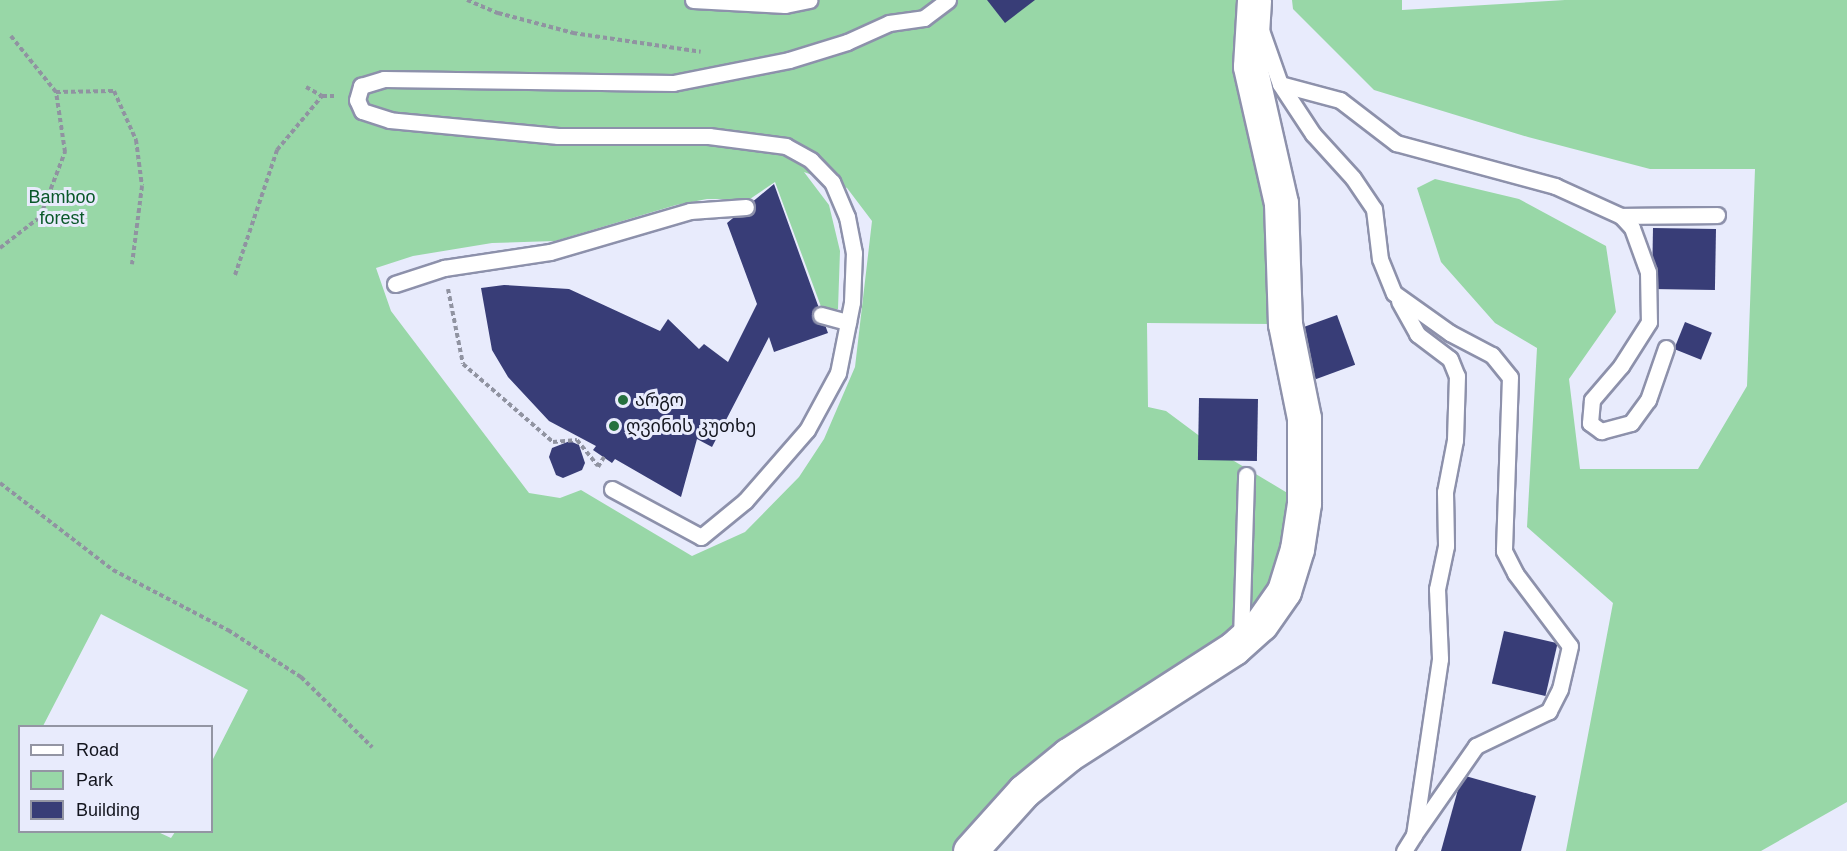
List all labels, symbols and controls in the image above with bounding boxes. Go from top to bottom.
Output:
park label: Bamboo forest [28,187,96,230]
place label: არგო [635,389,684,411]
marker: არგო [616,393,630,407]
place label: ღვინის კუთხე [626,415,756,437]
marker: ღვინის კუთხე [607,419,621,433]
legend [18,725,213,833]
text: Road [76,740,119,760]
text: Park [76,770,113,790]
text: Building [76,800,140,820]

